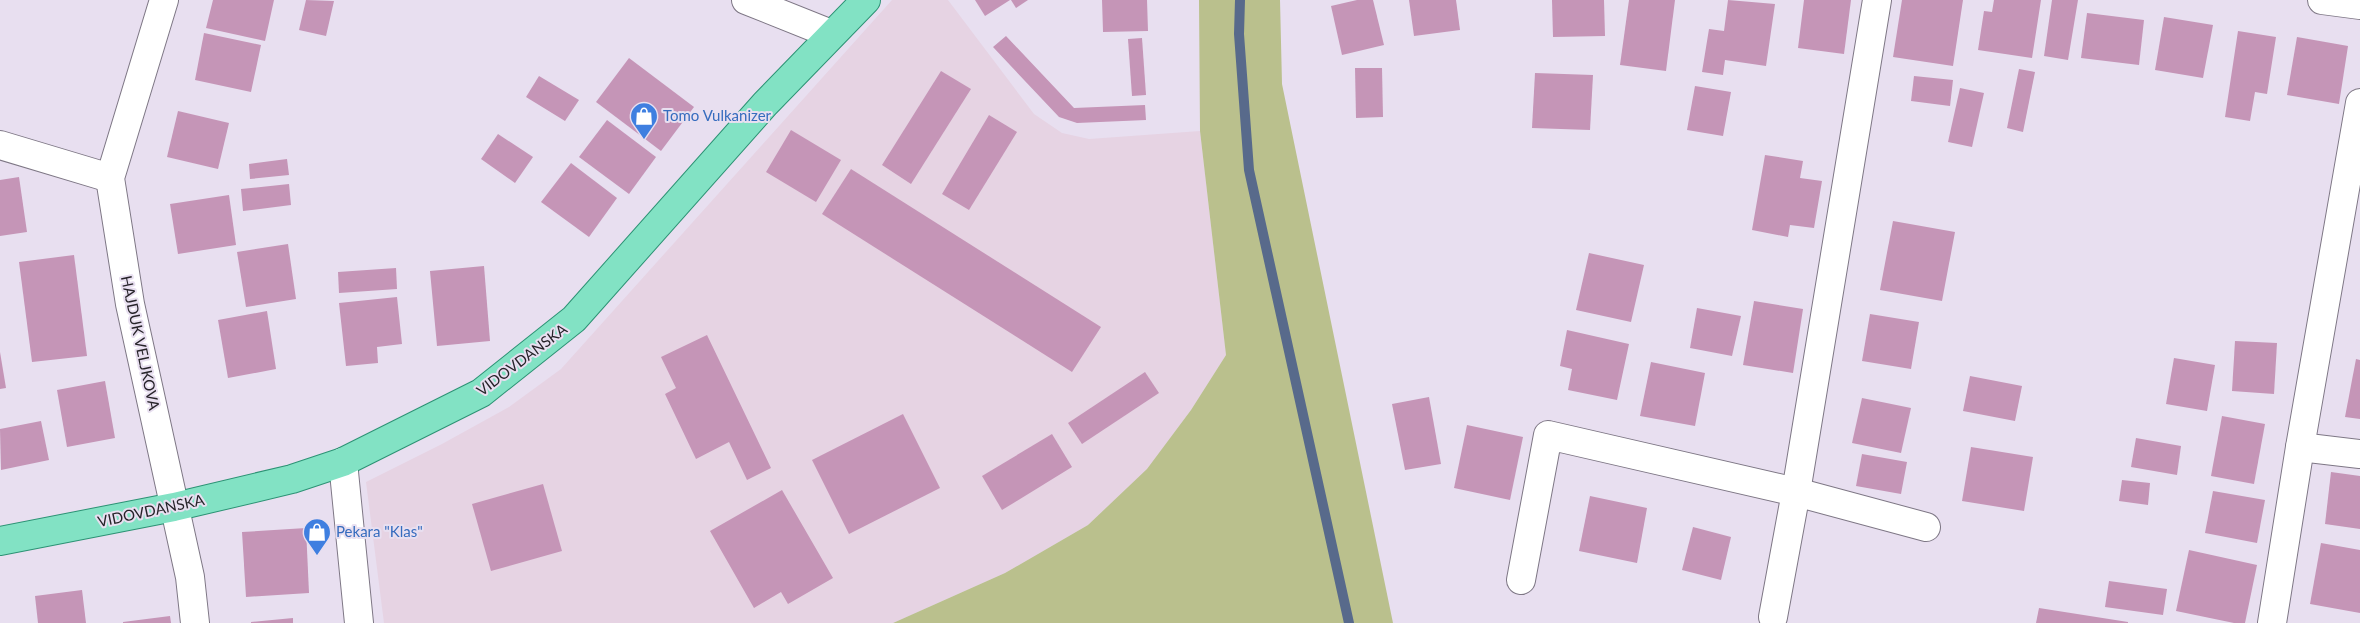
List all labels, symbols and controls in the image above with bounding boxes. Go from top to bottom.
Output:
shop icon: Tomo Vulkanizer [629,101,659,140]
place label: Tomo Vulkanizer [663,106,772,124]
street label: HAJDUK VELJKOVA [118,274,164,412]
street label: VIDOVDANSKA [473,319,571,399]
street label: VIDOVDANSKA [96,490,207,530]
shop icon: Pekara "Klas" [302,517,332,556]
place label: Pekara "Klas" [336,522,423,540]

